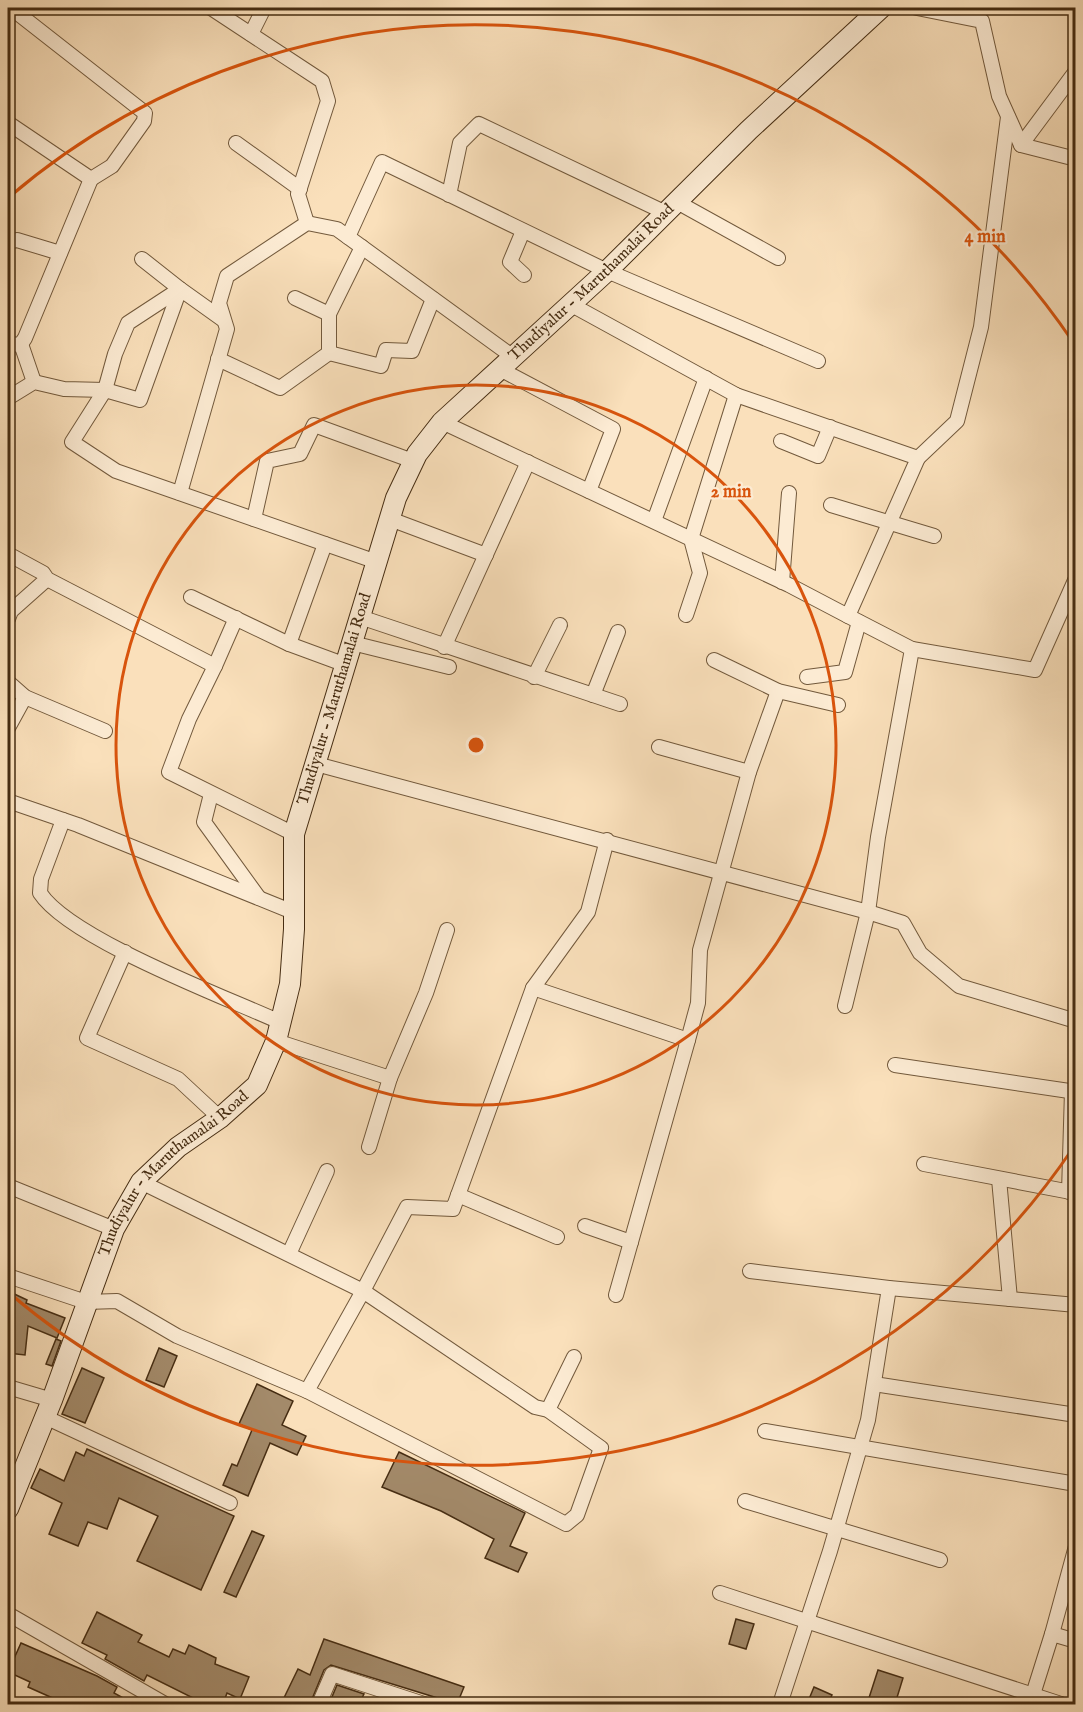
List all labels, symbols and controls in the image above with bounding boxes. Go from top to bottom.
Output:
street label: Thudiyalur - Maruthamalai Road [505,199,679,366]
text: 4 min [964,226,1006,249]
text: 2 min [711,481,752,504]
street label: Thudiyalur - Maruthamalai Road [293,590,377,807]
centre of rings [466,735,486,755]
street label: Thudiyalur - Maruthamalai Road [95,1087,254,1259]

